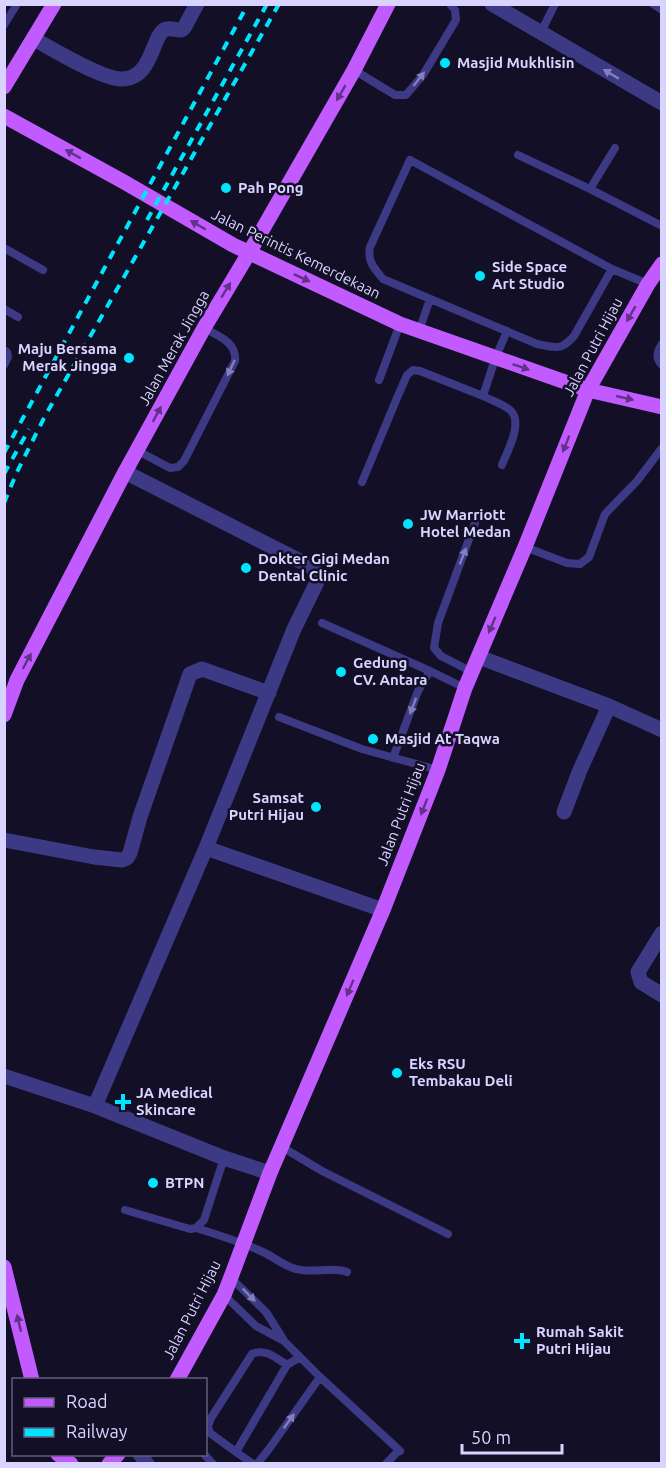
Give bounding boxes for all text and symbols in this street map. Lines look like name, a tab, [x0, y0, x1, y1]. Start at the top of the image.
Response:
place label: Masjid Mukhlisin	[457, 54, 575, 71]
marker: Masjid Mukhlisin	[438, 56, 452, 70]
one-way arrow	[603, 68, 619, 79]
one-way arrow	[412, 71, 425, 87]
one-way arrow	[335, 85, 346, 101]
one-way arrow	[64, 149, 81, 159]
place label: Pah Pong	[238, 179, 304, 196]
marker: Pah Pong	[219, 181, 233, 195]
street label: Jalan Perintis Kemerdekaan	[209, 205, 383, 302]
one-way arrow	[189, 220, 206, 230]
place label: Side Space Art Studio	[492, 258, 567, 292]
marker: Side Space Art Studio	[473, 269, 487, 283]
one-way arrow	[293, 274, 310, 283]
one-way arrow	[221, 282, 232, 298]
street label: Jalan Merak Jingga	[135, 287, 212, 408]
street label: Jalan Putri Hijau	[559, 295, 626, 399]
one-way arrow	[626, 306, 636, 323]
place label: Maju Bersama Merak Jingga	[18, 340, 117, 374]
marker: Maju Bersama Merak Jingga	[122, 351, 136, 365]
one-way arrow	[226, 360, 235, 377]
one-way arrow	[512, 363, 530, 373]
one-way arrow	[615, 394, 634, 404]
one-way arrow	[152, 406, 162, 423]
one-way arrow	[561, 435, 570, 453]
place label: JW Marriott Hotel Medan	[420, 506, 511, 540]
marker: JW Marriott Hotel Medan	[401, 517, 415, 531]
one-way arrow	[459, 547, 468, 565]
place label: Dokter Gigi Medan Dental Clinic	[258, 550, 390, 584]
marker: Dokter Gigi Medan Dental Clinic	[239, 561, 253, 575]
one-way arrow	[487, 616, 497, 634]
one-way arrow	[22, 652, 32, 669]
place label: Gedung CV. Antara	[353, 654, 427, 688]
marker: Gedung CV. Antara	[334, 665, 348, 679]
one-way arrow	[407, 698, 417, 716]
place label: Masjid At Taqwa	[385, 730, 500, 747]
marker: Masjid At Taqwa	[366, 732, 380, 746]
street label: Jalan Putri Hijau	[373, 760, 428, 868]
place label: Samsat Putri Hijau	[229, 789, 305, 823]
one-way arrow	[418, 798, 428, 816]
marker: Samsat Putri Hijau	[309, 800, 323, 814]
one-way arrow	[345, 979, 355, 997]
place label: Eks RSU Tembakau Deli	[409, 1055, 513, 1089]
marker: Eks RSU Tembakau Deli	[390, 1066, 404, 1080]
place label: JA Medical Skincare	[136, 1084, 213, 1118]
marker: JA Medical Skincare	[114, 1093, 132, 1111]
place label: BTPN	[165, 1174, 204, 1191]
marker: BTPN	[146, 1176, 160, 1190]
street label: Jalan Putri Hijau	[159, 1257, 224, 1362]
one-way arrow	[241, 1288, 256, 1302]
one-way arrow	[13, 1314, 23, 1332]
place label: Rumah Sakit Putri Hijau	[536, 1323, 624, 1357]
marker: Rumah Sakit Putri Hijau	[513, 1332, 531, 1350]
legend	[12, 1378, 207, 1456]
text: Road	[66, 1391, 108, 1411]
one-way arrow	[283, 1413, 295, 1429]
scale bar	[462, 1417, 562, 1455]
text: Railway	[66, 1421, 128, 1441]
text: 50 m	[471, 1427, 511, 1447]

